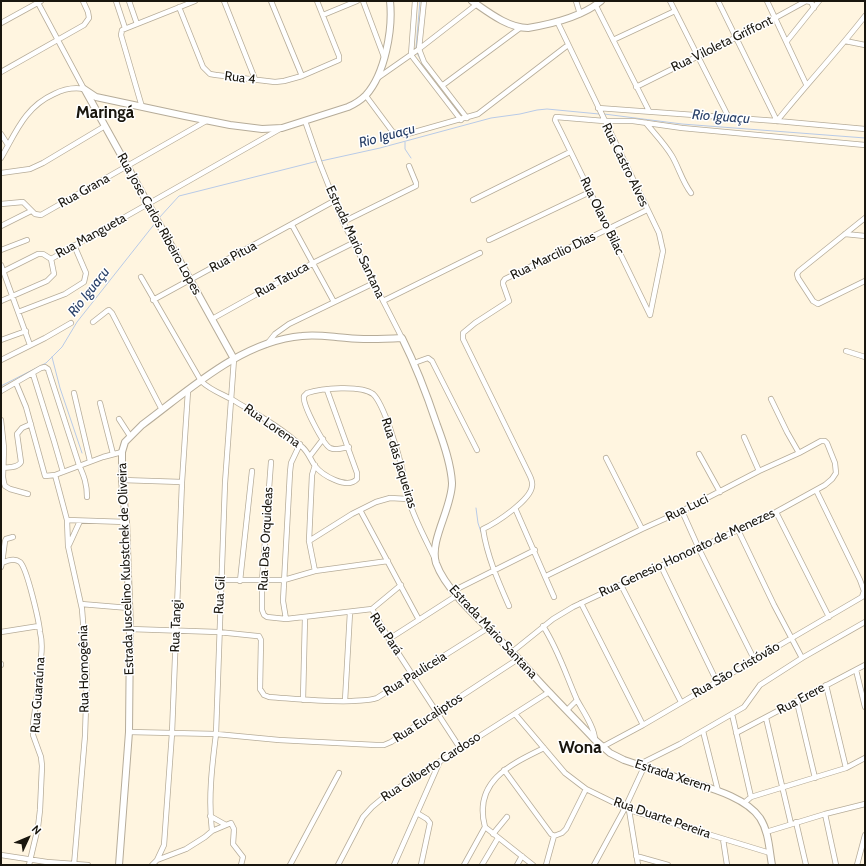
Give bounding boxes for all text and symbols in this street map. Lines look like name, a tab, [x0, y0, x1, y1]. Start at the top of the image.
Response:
street label: Rua Viloleta Griffont	[669, 13, 775, 75]
street label: Rua 4	[224, 68, 256, 88]
district label: Maringá	[76, 103, 134, 123]
water label: Rio Iguaçu	[692, 107, 750, 127]
water label: Rio Iguaçu	[357, 120, 417, 152]
street label: Rua Castro Alves	[598, 121, 652, 209]
street label: Rua Jose Carlos Ribeiro Lopes	[113, 150, 205, 298]
street label: Rua Grana	[56, 171, 112, 211]
street label: Rua Olavo Bilac	[576, 175, 628, 257]
street label: Estrada Mario Santana	[322, 183, 388, 301]
street label: Rua Mangueta	[53, 210, 129, 262]
street label: Rua Marcilio Dias	[508, 229, 598, 283]
street label: Rua Pitua	[207, 238, 259, 276]
street label: Rua Tatuca	[252, 259, 312, 301]
water label: Rio Iguaçu	[65, 264, 113, 320]
street label: Rua Lorema	[241, 401, 303, 451]
street label: Rua das Jaqueiras	[378, 416, 420, 510]
street label: Estrada Juscelino Kubstchek de Oliveira	[115, 463, 137, 675]
street label: Rua Das Orquideas	[255, 487, 277, 591]
street label: Rua Luci	[663, 491, 711, 525]
street label: Rua Genesio Honorato de Menezes	[597, 505, 777, 601]
street label: Rua Gil	[211, 576, 229, 614]
street label: Estrada Mário Santana	[446, 582, 540, 682]
street label: Rua Tangi	[167, 599, 185, 653]
street label: Rua Pará	[366, 610, 406, 658]
street label: Rua Homogênia	[75, 625, 93, 713]
street label: Rua São Cristóvão	[689, 639, 783, 701]
street label: Rua Pauliceia	[381, 649, 449, 699]
street label: Rua Guaraúna	[28, 657, 48, 733]
street label: Rua Erere	[774, 680, 828, 718]
street label: Rua Eucaliptos	[390, 690, 466, 746]
street label: Rua Gilberto Cardoso	[378, 729, 484, 805]
district label: Wona	[558, 738, 602, 758]
street label: Estrada Xerem	[633, 756, 713, 796]
street label: Rua Duarte Pereira	[611, 794, 713, 842]
north arrow	[8, 818, 48, 858]
text: N	[29, 822, 44, 837]

